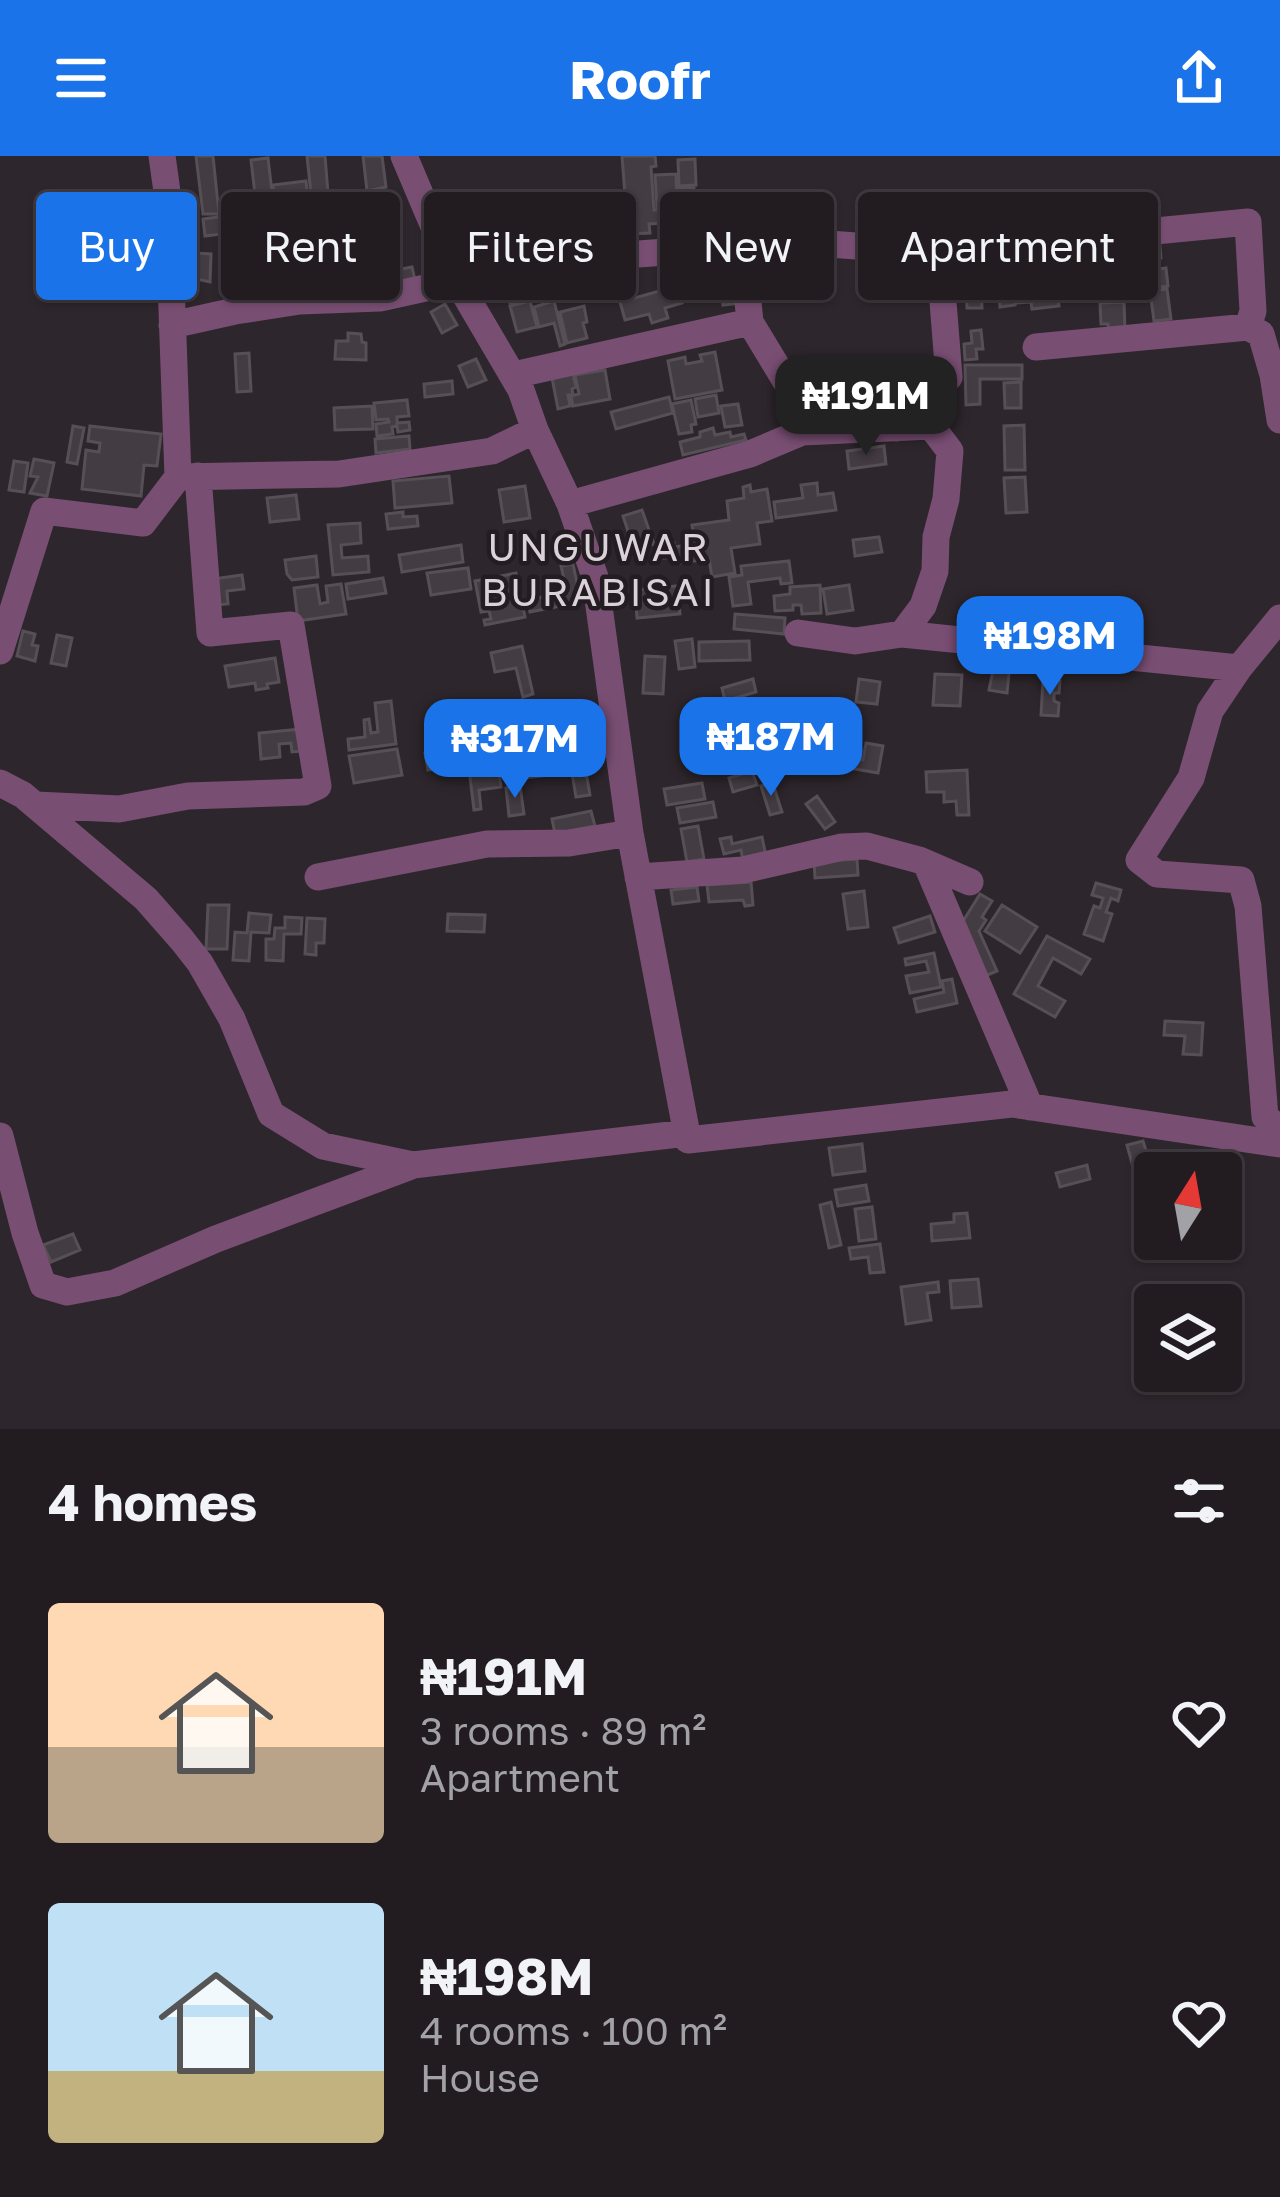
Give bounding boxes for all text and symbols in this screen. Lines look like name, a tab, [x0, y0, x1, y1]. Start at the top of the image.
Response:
icon: menu	[48, 45, 114, 111]
icon: share	[1166, 45, 1232, 111]
text: Roofr	[569, 46, 711, 111]
chip: Buy	[36, 192, 197, 300]
chip: Rent	[221, 192, 400, 300]
chip: Filters	[424, 192, 636, 300]
chip: New	[660, 192, 834, 300]
chip: Apartment	[858, 192, 1158, 300]
pin: ₦191M	[782, 356, 950, 458]
text: ₦191M	[802, 371, 930, 418]
district label: UNGUWAR BURABISAI	[481, 523, 717, 615]
pin: ₦198M	[966, 596, 1134, 698]
text: ₦198M	[984, 611, 1116, 658]
pin: ₦187M	[687, 697, 855, 799]
pin: ₦317M	[431, 699, 599, 801]
text: ₦187M	[706, 712, 836, 759]
text: ₦317M	[451, 714, 579, 761]
north arrow	[1134, 1152, 1242, 1260]
map controls	[1134, 1152, 1242, 1392]
button: layers	[1134, 1284, 1242, 1392]
icon: filters	[1166, 1468, 1232, 1534]
text: 4 homes	[48, 1471, 257, 1532]
text: ₦191M	[420, 1645, 587, 1706]
icon: home	[144, 1651, 288, 1795]
icon: heart	[1166, 1690, 1232, 1756]
text: 3 rooms · 89 m²	[420, 1707, 706, 1754]
text: Apartment	[420, 1754, 620, 1801]
text: ₦198M	[420, 1945, 594, 2006]
icon: home	[144, 1951, 288, 2095]
icon: heart	[1166, 1990, 1232, 2056]
text: 4 rooms · 100 m²	[420, 2007, 727, 2054]
text: House	[420, 2054, 540, 2101]

